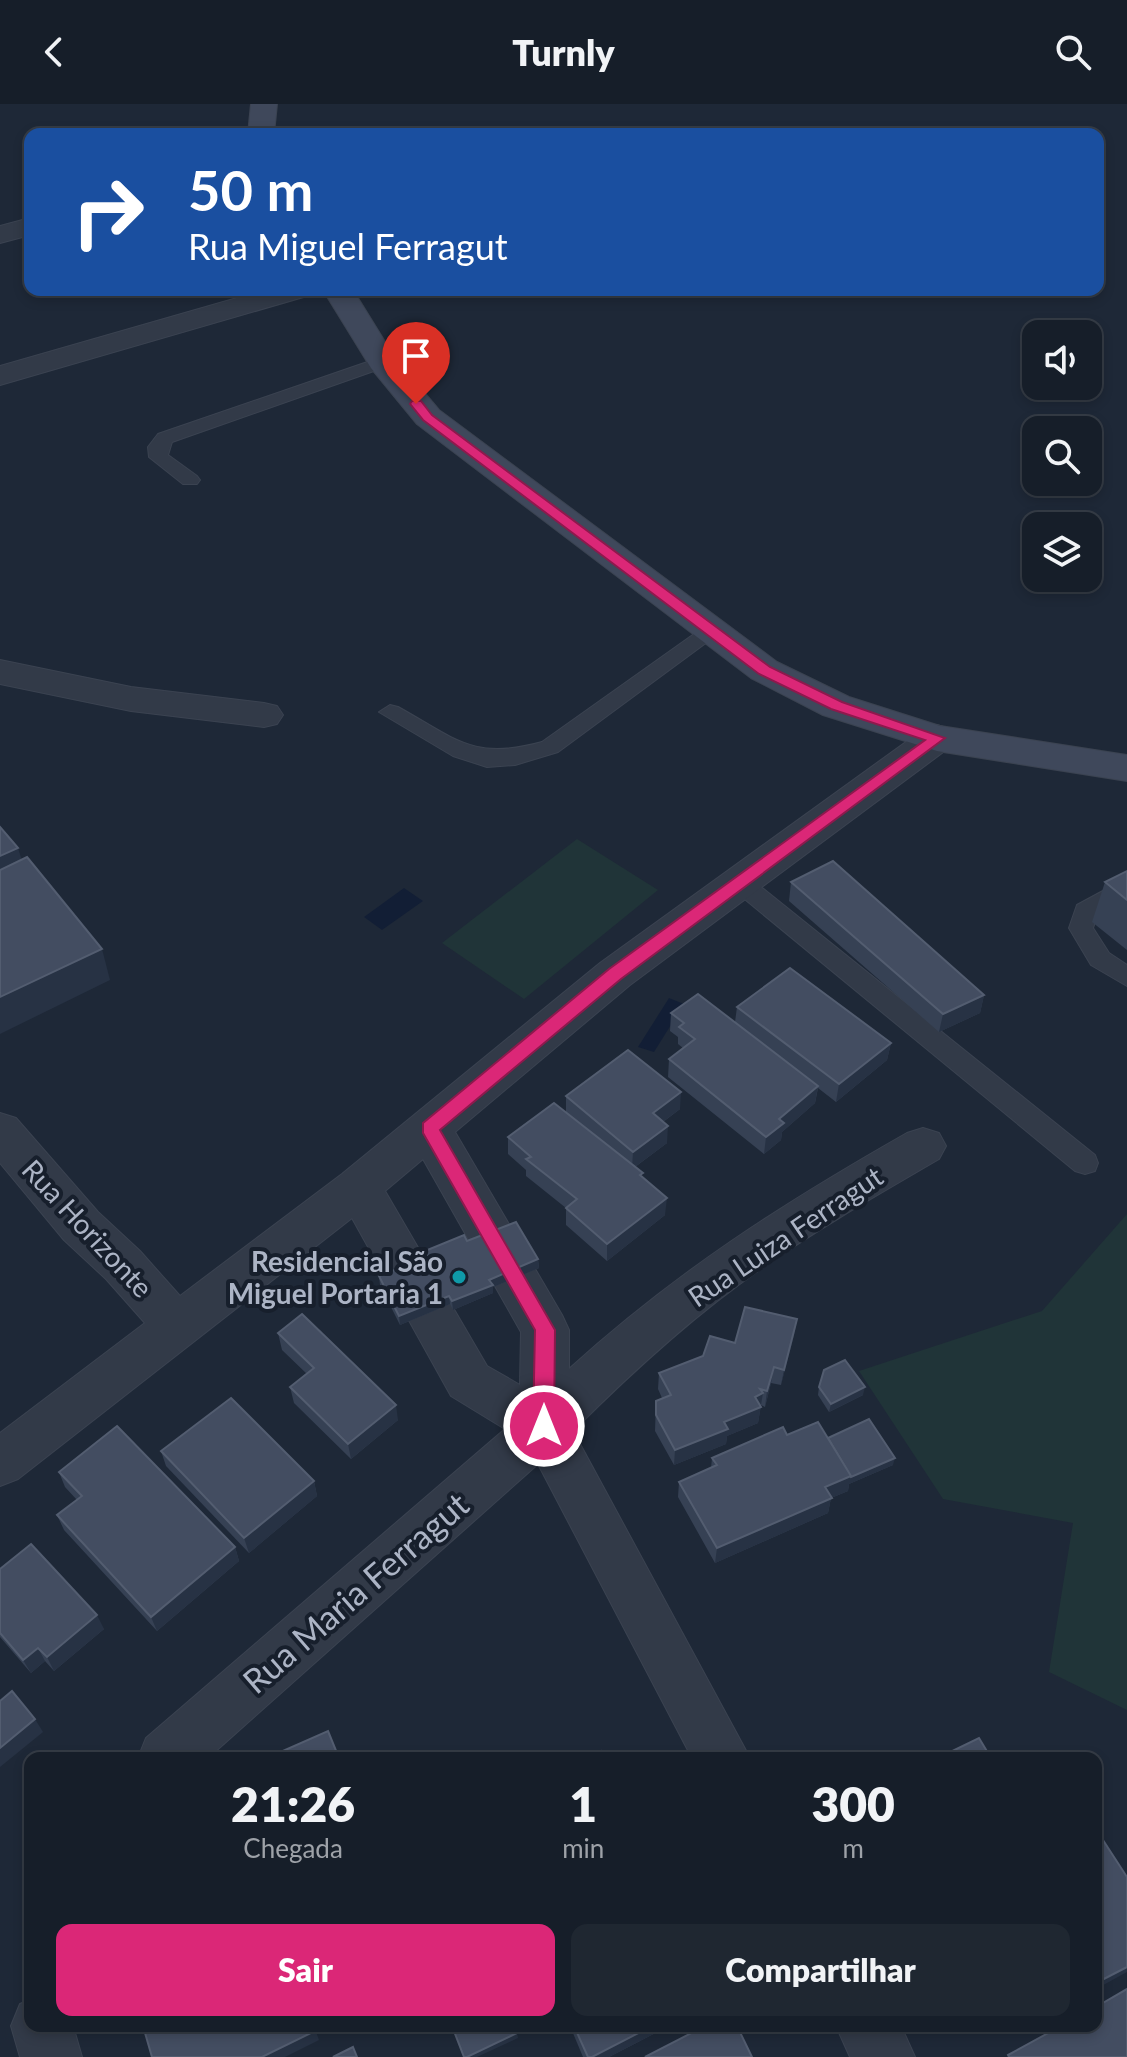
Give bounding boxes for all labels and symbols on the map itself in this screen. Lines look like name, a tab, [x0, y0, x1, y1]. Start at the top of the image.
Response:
pin	[382, 322, 450, 404]
street label: Rua Horizonte	[16, 1152, 160, 1304]
street label: Rua Luiza Ferragut	[681, 1158, 889, 1314]
place label: Residencial São Miguel Portaria 1	[228, 1244, 443, 1310]
marker: Residencial São Miguel Portaria 1	[450, 1268, 468, 1286]
position arrow	[502, 1384, 586, 1468]
street label: Rua Maria Ferragut	[234, 1483, 476, 1701]

